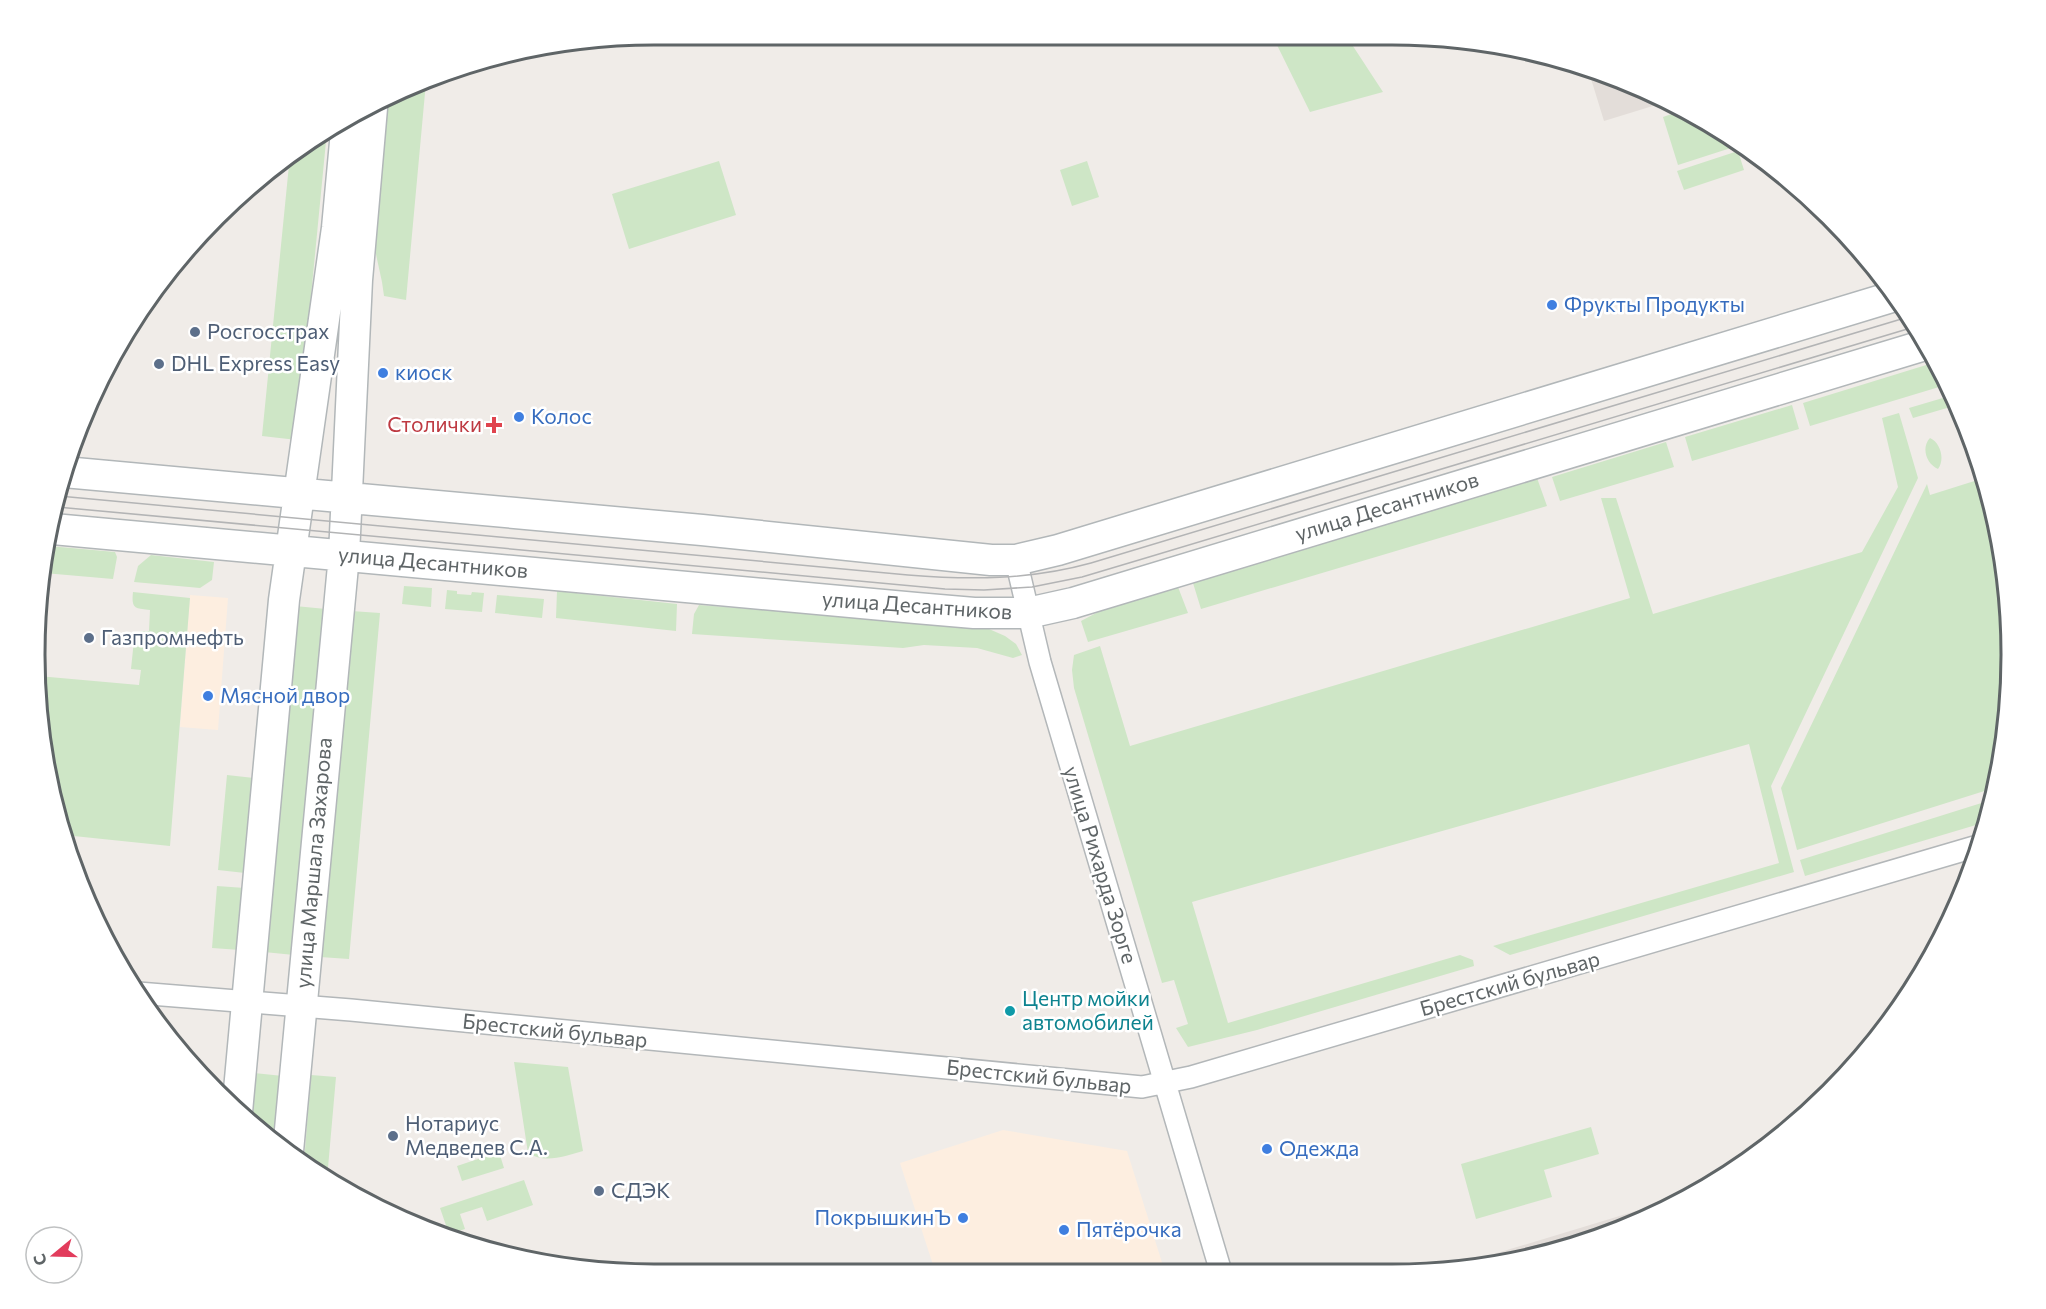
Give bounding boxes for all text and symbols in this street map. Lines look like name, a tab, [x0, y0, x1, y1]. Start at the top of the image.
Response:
place label: Фрукты Продукты	[1564, 291, 1745, 316]
marker: Фрукты Продукты	[1545, 298, 1559, 312]
place label: Росгосстрах	[207, 318, 329, 343]
marker: Росгосстрах	[188, 325, 202, 339]
place label: DHL Express Easy	[171, 350, 340, 375]
marker: DHL Express Easy	[152, 357, 166, 371]
place label: киоск	[395, 359, 452, 384]
marker: киоск	[376, 366, 390, 380]
place label: Колос	[531, 403, 592, 428]
marker: Колос	[512, 410, 526, 424]
place label: Столички	[387, 411, 482, 436]
marker: Столички	[487, 418, 501, 432]
street label: улица Десантников	[1292, 466, 1481, 545]
street label: улица Десантников	[337, 541, 529, 582]
street label: улица Десантников	[821, 585, 1013, 624]
place label: Газпромнефть	[101, 624, 244, 649]
marker: Газпромнефть	[82, 631, 96, 645]
place label: Мясной двор	[220, 682, 350, 707]
marker: Мясной двор	[201, 689, 215, 703]
street label: улица Маршала Захарова	[289, 736, 336, 989]
street label: улица Рихарда Зорге	[1059, 763, 1143, 966]
street label: Брестский бульвар	[1417, 945, 1602, 1020]
place label: Центр мойки автомобилей	[1022, 985, 1154, 1034]
marker: Центр мойки автомобилей	[1003, 1004, 1017, 1018]
street label: Брестский бульвар	[461, 1007, 649, 1052]
street label: Брестский бульвар	[945, 1053, 1133, 1098]
place label: Нотариус Медведев С.А.	[405, 1110, 548, 1159]
marker: Нотариус Медведев С.А.	[386, 1129, 400, 1143]
place label: Одежда	[1279, 1135, 1359, 1160]
marker: Одежда	[1260, 1142, 1274, 1156]
place label: СДЭК	[611, 1177, 670, 1202]
marker: СДЭК	[592, 1184, 606, 1198]
place label: ПокрышкинЪ	[815, 1204, 951, 1229]
marker: ПокрышкинЪ	[956, 1211, 970, 1225]
place label: Пятёрочка	[1076, 1216, 1182, 1241]
marker: Пятёрочка	[1057, 1223, 1071, 1237]
north arrow	[24, 1225, 84, 1285]
text: С	[29, 1252, 50, 1268]

